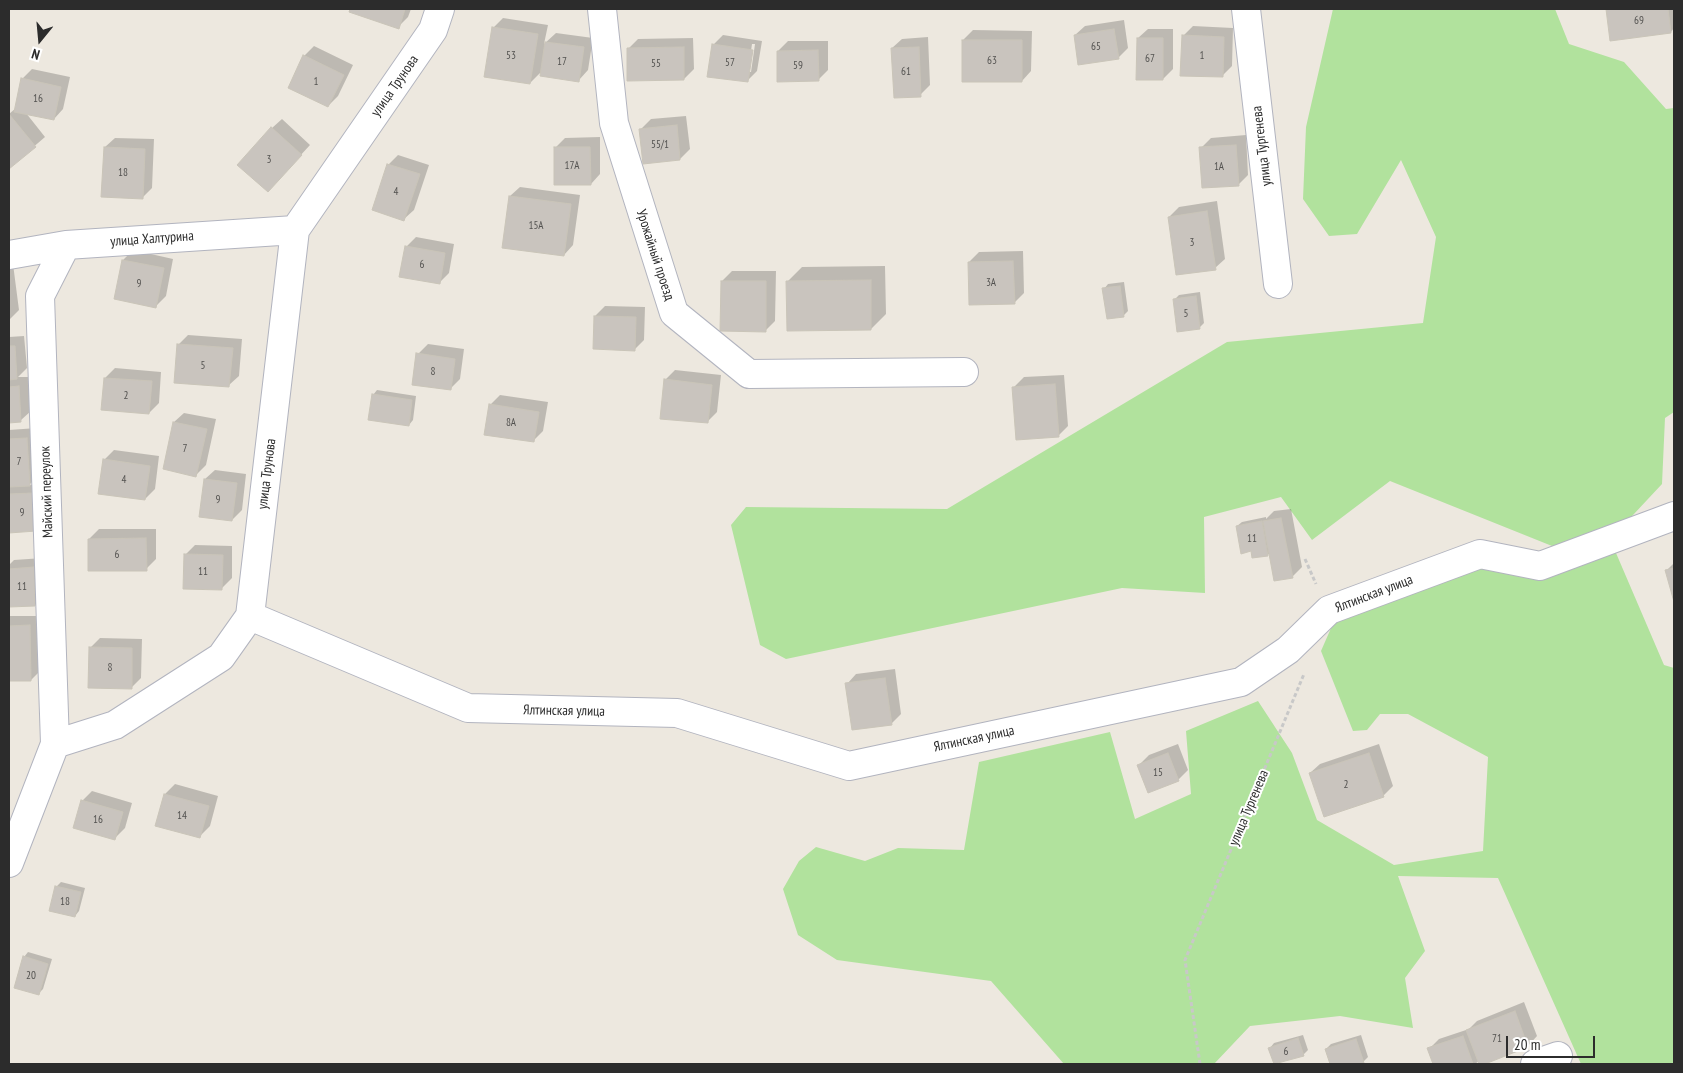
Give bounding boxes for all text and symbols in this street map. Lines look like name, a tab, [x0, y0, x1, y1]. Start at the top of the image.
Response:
house number: 69	[1634, 14, 1644, 28]
north arrow	[15, 15, 65, 65]
house number: 65	[1091, 40, 1101, 54]
text: N	[29, 45, 42, 64]
house number: 53	[506, 49, 516, 63]
house number: 1	[1200, 49, 1204, 63]
street label: улица Трунова	[368, 52, 422, 120]
house number: 67	[1145, 52, 1155, 66]
house number: 63	[987, 54, 997, 68]
house number: 17	[557, 55, 567, 69]
house number: 57	[725, 56, 735, 70]
house number: 55	[651, 57, 661, 71]
house number: 59	[793, 59, 803, 73]
house number: 61	[901, 65, 911, 79]
house number: 1	[314, 75, 318, 89]
house number: 16	[33, 92, 43, 106]
street label: улица Тургенева	[1249, 105, 1275, 187]
house number: 55/1	[651, 138, 669, 152]
house number: 3	[267, 153, 271, 167]
house number: 17А	[564, 159, 580, 173]
house number: 1А	[1214, 160, 1224, 174]
house number: 18	[118, 166, 128, 180]
house number: 4	[394, 185, 398, 199]
street label: Урожайный проезд	[632, 207, 678, 303]
house number: 15А	[528, 219, 544, 233]
street label: улица Халтурина	[110, 228, 194, 250]
house number: 3	[1190, 236, 1194, 250]
house number: 6	[420, 258, 424, 272]
house number: 3А	[986, 276, 996, 290]
house number: 9	[137, 277, 141, 291]
house number: 5	[1184, 307, 1188, 321]
house number: 5	[201, 359, 205, 373]
house number: 8	[431, 365, 435, 379]
house number: 2	[124, 389, 128, 403]
house number: 8А	[506, 416, 516, 430]
street label: улица Трунова	[254, 438, 280, 510]
house number: 7	[183, 442, 187, 456]
street label: Майский переулок	[37, 446, 57, 538]
house number: 7	[17, 455, 21, 469]
house number: 4	[122, 473, 126, 487]
house number: 9	[216, 493, 220, 507]
house number: 9	[20, 506, 24, 520]
house number: 11	[1247, 532, 1257, 546]
house number: 6	[115, 548, 119, 562]
house number: 11	[198, 565, 208, 579]
street label: Ялтинская улица	[1333, 571, 1415, 617]
house number: 11	[17, 580, 27, 594]
house number: 8	[108, 661, 112, 675]
street label: Ялтинская улица	[523, 702, 605, 720]
street label: Ялтинская улица	[932, 722, 1016, 756]
house number: 15	[1153, 766, 1163, 780]
street label: улица Тургенева	[1225, 768, 1273, 848]
house number: 2	[1344, 778, 1348, 792]
house number: 14	[177, 809, 187, 823]
house number: 16	[93, 813, 103, 827]
house number: 18	[60, 895, 70, 909]
house number: 20	[26, 969, 36, 983]
scale bar	[1508, 1026, 1597, 1058]
house number: 71	[1492, 1032, 1502, 1046]
text: 20 m	[1514, 1035, 1540, 1054]
house number: 6	[1284, 1045, 1288, 1059]

